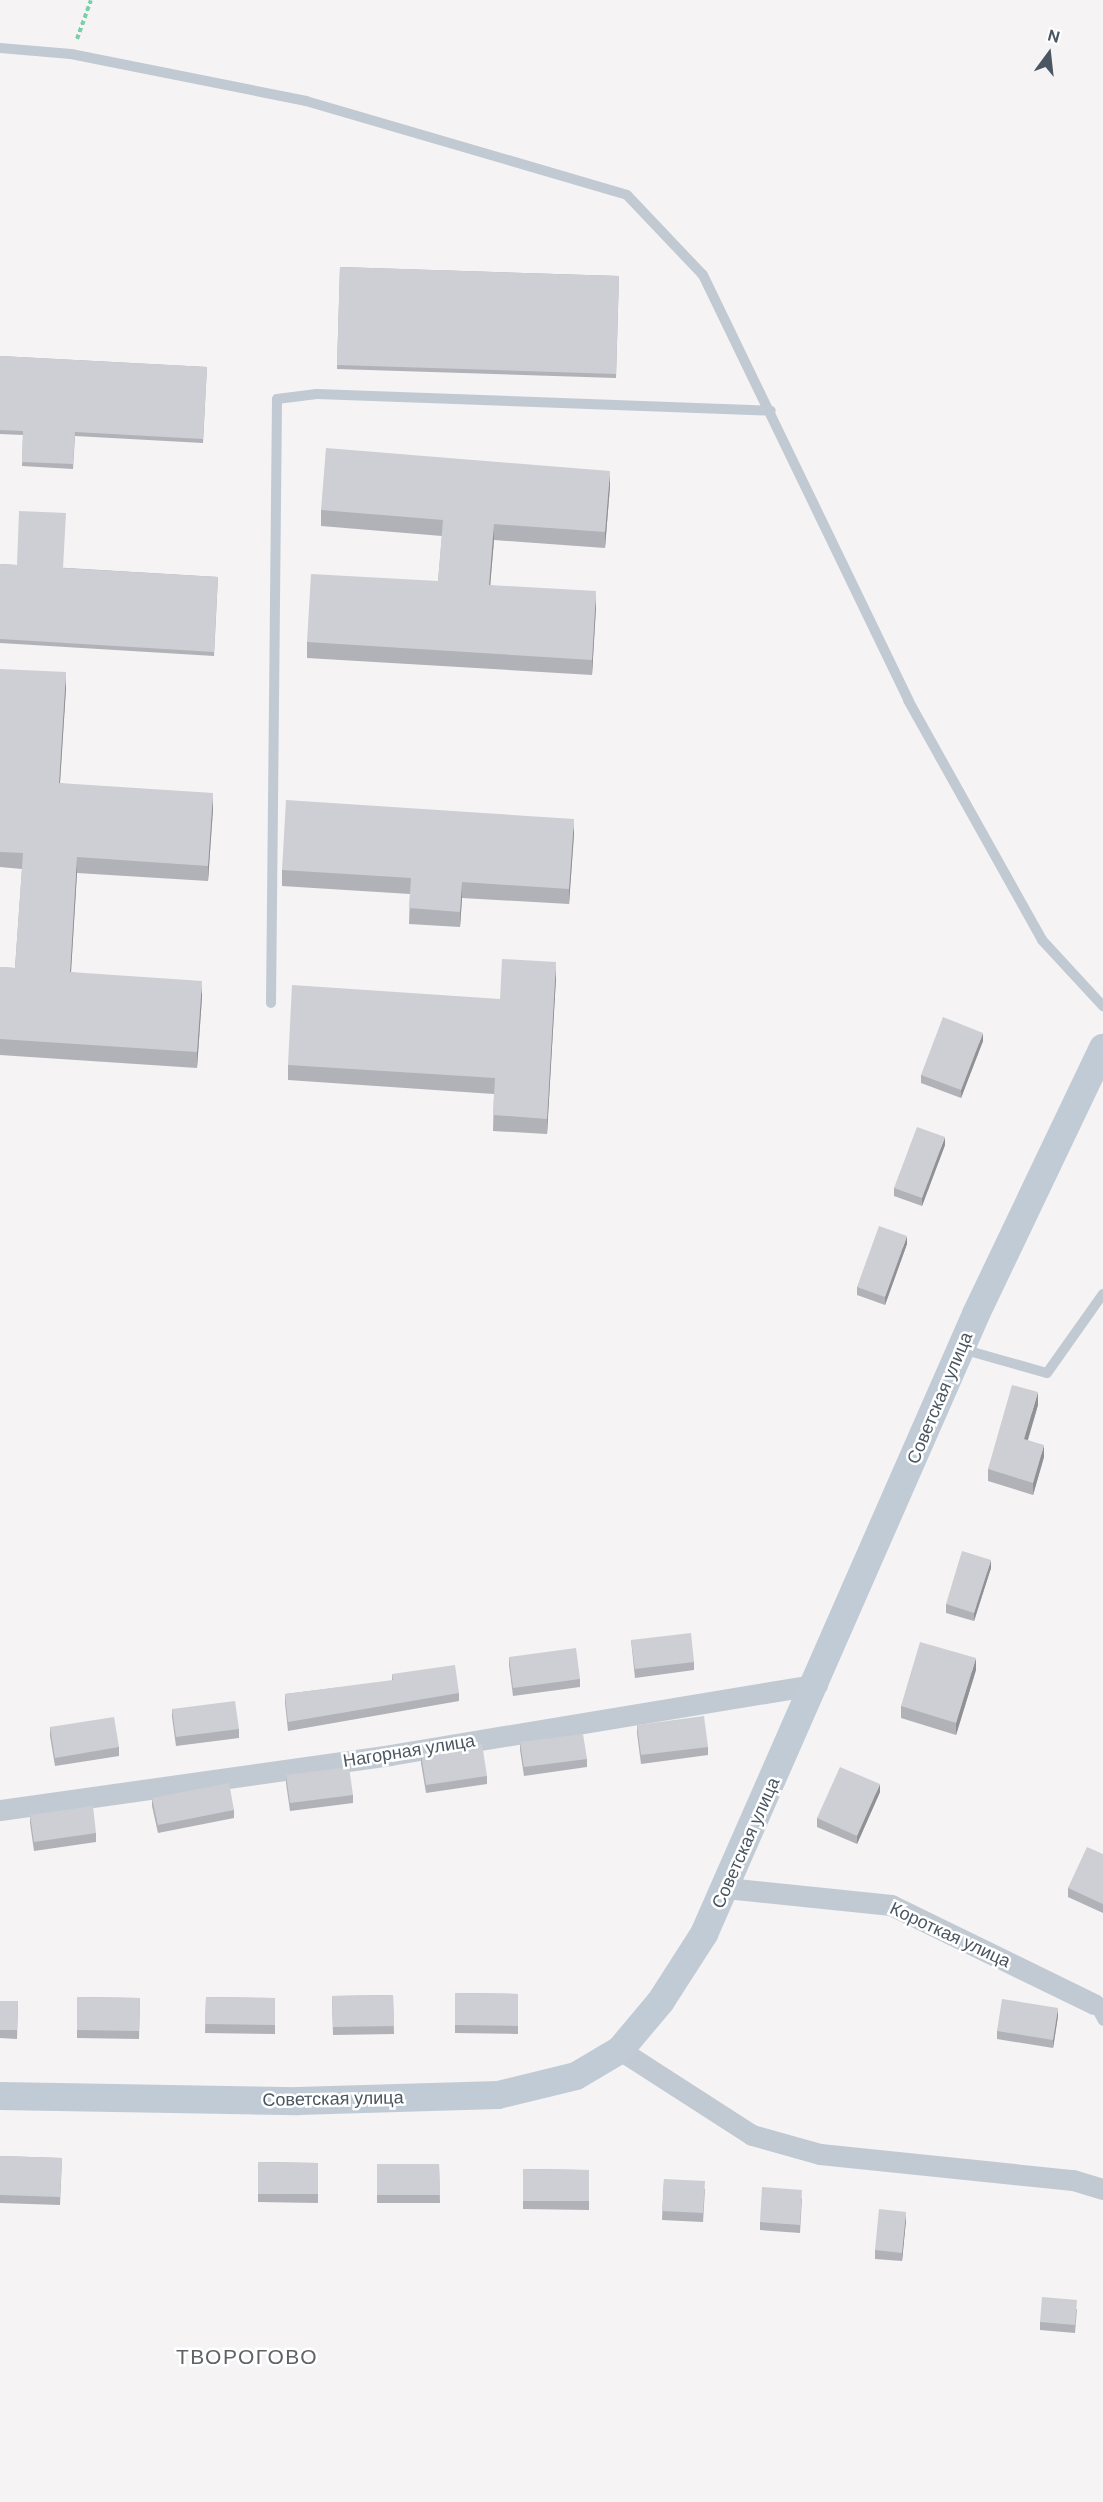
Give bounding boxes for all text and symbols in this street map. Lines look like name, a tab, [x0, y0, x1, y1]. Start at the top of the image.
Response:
north arrow	[1019, 24, 1079, 84]
text: N	[1045, 24, 1062, 48]
street label: Советская улица	[902, 1329, 978, 1467]
street label: Нагорная улица	[342, 1730, 476, 1772]
street label: Советская улица	[707, 1774, 785, 1912]
street label: Короткая улица	[886, 1898, 1014, 1972]
street label: Советская улица	[262, 2087, 404, 2111]
district label: ТВОРОГОВО	[176, 2344, 318, 2370]

